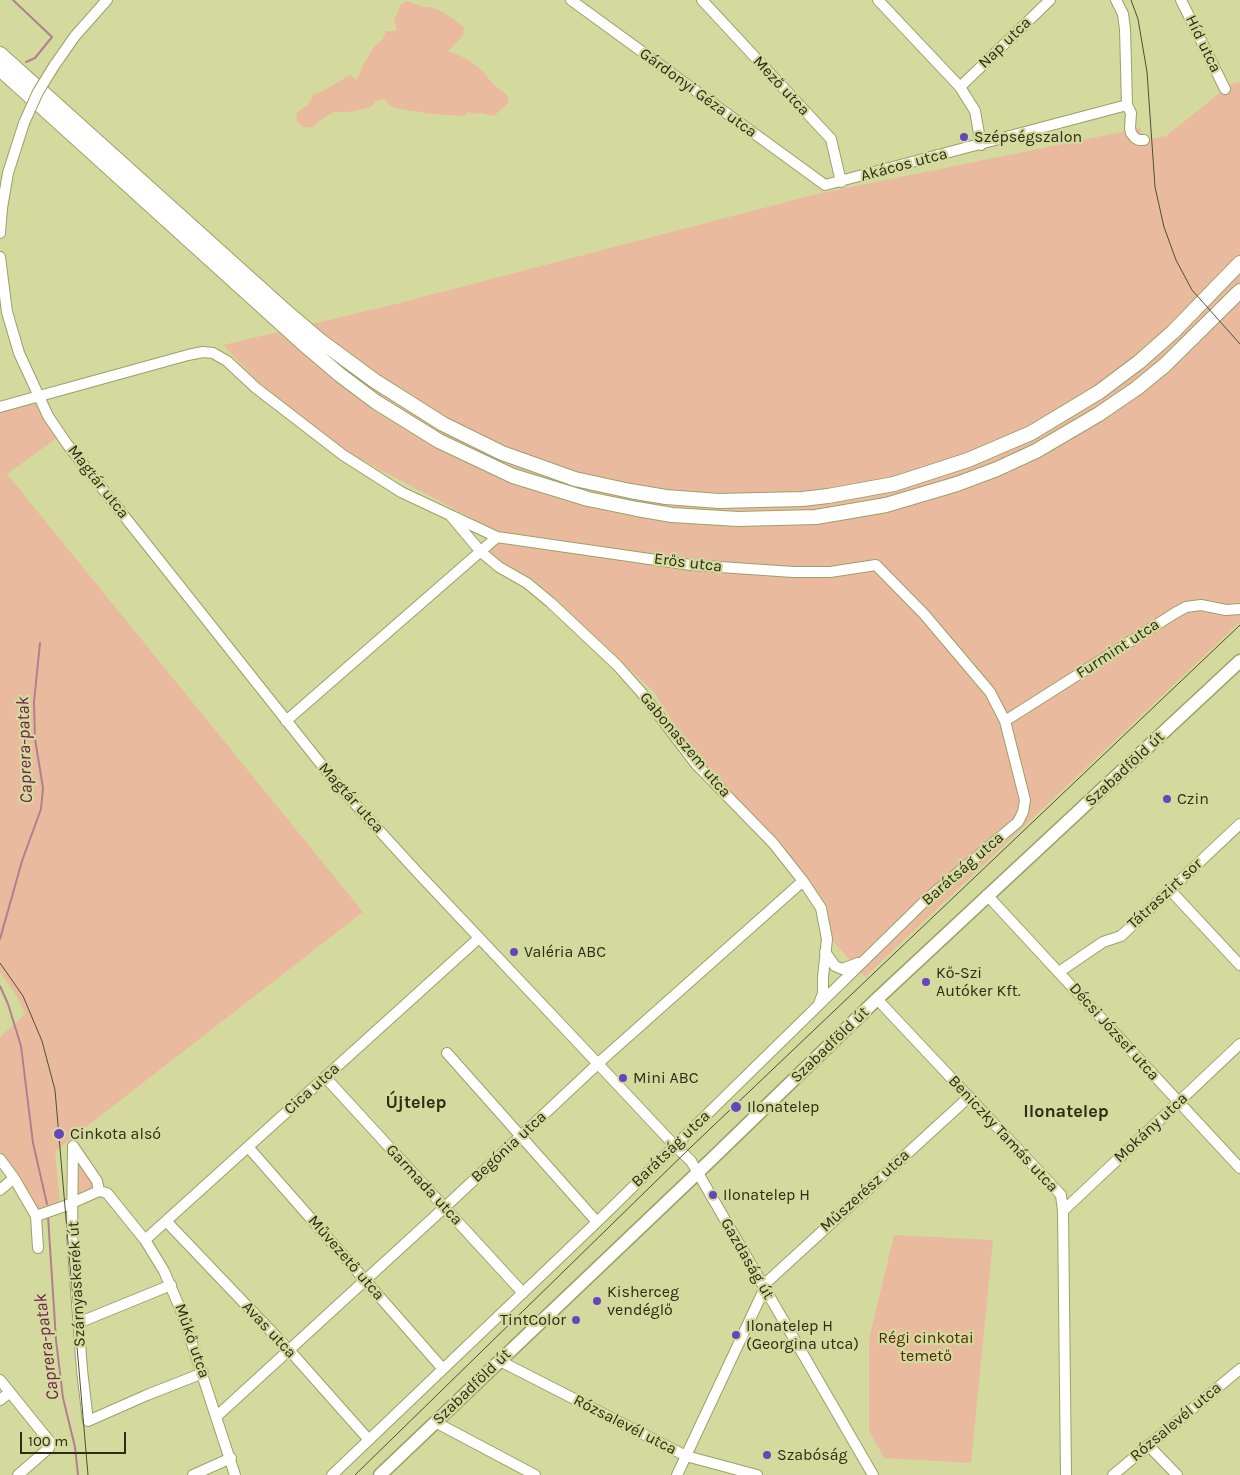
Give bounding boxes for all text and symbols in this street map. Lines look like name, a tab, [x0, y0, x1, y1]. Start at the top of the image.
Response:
street label: Híd utca	[1181, 12, 1225, 76]
street label: Nap utca	[975, 13, 1035, 73]
street label: Gárdonyi Géza utca	[636, 44, 760, 142]
street label: Mező utca	[749, 52, 813, 120]
place label: Szépségszalon	[974, 127, 1082, 147]
marker: Szépségszalon	[958, 131, 970, 143]
street label: Akácos utca	[859, 144, 949, 186]
street label: Magtár utca	[63, 441, 133, 523]
street label: Erős utca	[653, 549, 723, 577]
street label: Furmint utca	[1073, 615, 1163, 683]
street label: Gabonaszem utca	[635, 688, 735, 802]
water label: Caprera-patak	[12, 696, 38, 804]
street label: Szabadföld út	[1081, 727, 1169, 811]
street label: Magtár utca	[314, 759, 388, 837]
place label: Czin	[1177, 789, 1209, 809]
marker: Czin	[1161, 793, 1173, 805]
street label: Barátság utca	[918, 828, 1008, 910]
street label: Tátraszirt sor	[1124, 854, 1206, 934]
place label: Valéria ABC	[524, 942, 606, 962]
marker: Valéria ABC	[508, 946, 520, 958]
place label: Kő-Szi Autóker Kft.	[936, 963, 1021, 1001]
marker: Kő-Szi Autóker Kft.	[920, 976, 932, 988]
street label: Décsi József utca	[1065, 979, 1163, 1085]
street label: Szabadföld út	[787, 1003, 873, 1087]
street label: Cica utca	[280, 1059, 344, 1119]
place label: Mini ABC	[633, 1068, 698, 1088]
marker: Mini ABC	[617, 1072, 629, 1084]
street label: Beniczky Tamás utca	[944, 1072, 1062, 1196]
street label: Mokány utca	[1110, 1089, 1192, 1167]
district label: Újtelep	[385, 1092, 447, 1114]
place label: Ilonatelep	[747, 1097, 819, 1117]
marker: Ilonatelep	[729, 1100, 743, 1114]
district label: Ilonatelep	[1023, 1101, 1109, 1123]
street label: Begónia utca	[467, 1107, 551, 1187]
street label: Barátság utca	[628, 1107, 714, 1191]
place label: Cinkota alsó	[70, 1124, 161, 1144]
marker: Cinkota alsó	[52, 1127, 66, 1141]
street label: Garmada utca	[382, 1141, 466, 1229]
street label: Műszerész utca	[816, 1146, 914, 1236]
place label: Ilonatelep H	[723, 1185, 810, 1205]
marker: Ilonatelep H	[707, 1189, 719, 1201]
street label: Művezető utca	[304, 1211, 388, 1305]
street label: Gazdaság út	[716, 1215, 778, 1303]
street label: Szárnyaskerék út	[64, 1221, 90, 1347]
place label: Kisherceg vendéglő	[607, 1282, 679, 1320]
water label: Caprera-patak	[30, 1293, 64, 1401]
marker: Kisherceg vendéglő	[591, 1295, 603, 1307]
street label: Avas utca	[238, 1298, 300, 1362]
street label: Műkő utca	[170, 1301, 214, 1381]
place label: TintColor	[500, 1310, 566, 1330]
marker: TintColor	[570, 1314, 582, 1326]
place label: Ilonatelep H (Georgina utca)	[746, 1316, 859, 1354]
park label: Régi cinkotai temető	[878, 1328, 974, 1366]
marker: Ilonatelep H (Georgina utca)	[730, 1329, 742, 1341]
street label: Szabadföld út	[429, 1345, 515, 1429]
street label: Rózsalevél utca	[1126, 1378, 1226, 1466]
street label: Rózsalevél utca	[570, 1391, 680, 1459]
scale bar	[22, 1422, 129, 1454]
text: 100 m	[28, 1432, 68, 1450]
place label: Szabóság	[777, 1445, 848, 1465]
marker: Szabóság	[761, 1449, 773, 1461]

